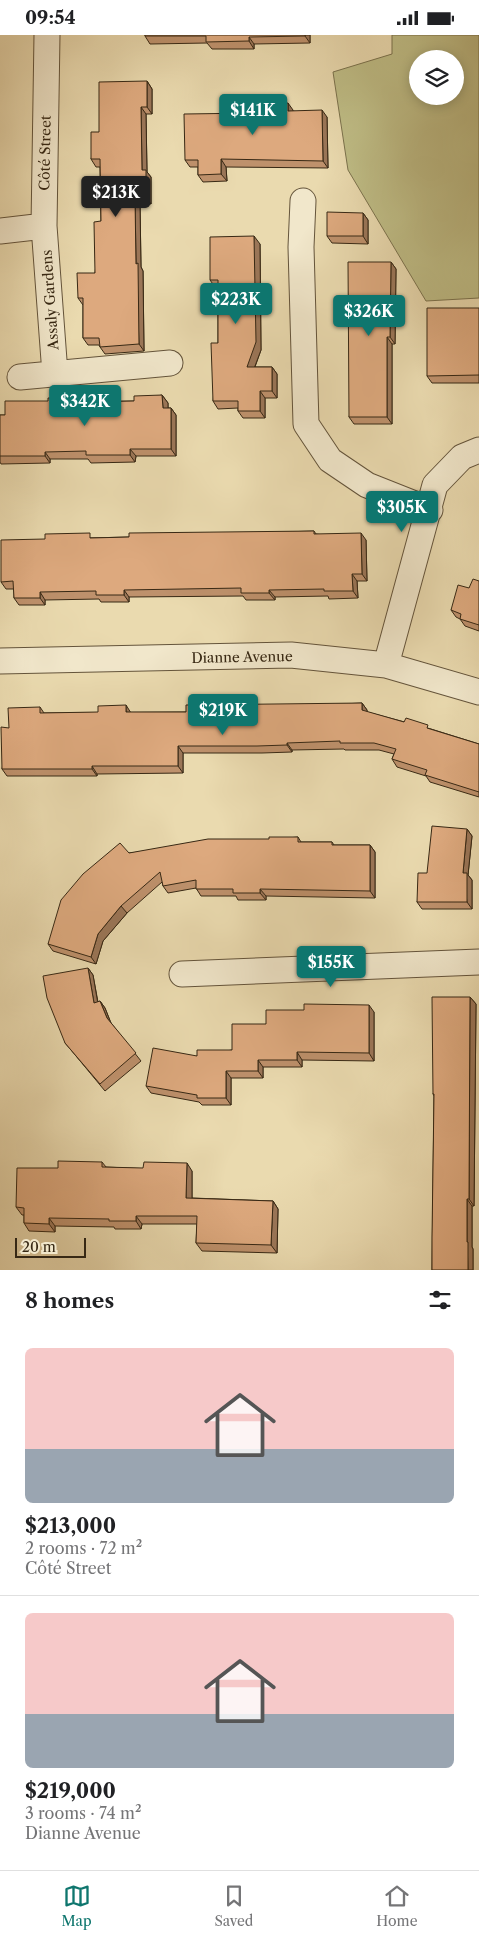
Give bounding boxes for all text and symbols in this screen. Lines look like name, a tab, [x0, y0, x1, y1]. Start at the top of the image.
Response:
text: 09:54	[25, 6, 76, 29]
map controls	[409, 50, 464, 105]
button: layers	[409, 50, 464, 105]
pin: $141K	[218, 93, 288, 136]
text: $141K	[230, 100, 276, 120]
street label: Côté Street	[35, 115, 55, 191]
pin: $213K	[81, 175, 151, 218]
text: $213K	[92, 182, 140, 202]
street label: Assaly Gardens	[38, 249, 63, 352]
pin: $223K	[201, 283, 271, 325]
text: $223K	[211, 289, 261, 309]
pin: $326K	[334, 295, 404, 337]
text: $326K	[344, 301, 394, 321]
pin: $342K	[50, 385, 120, 427]
text: $342K	[60, 391, 110, 411]
pin: $305K	[367, 491, 437, 533]
text: $305K	[377, 497, 427, 517]
street label: Dianne Avenue	[191, 647, 293, 667]
pin: $219K	[188, 693, 258, 736]
text: $219K	[199, 700, 247, 720]
pin: $155K	[296, 945, 366, 988]
text: $155K	[308, 952, 354, 972]
scale bar	[15, 1235, 86, 1258]
text: 20 m	[22, 1238, 56, 1256]
icon: filters	[426, 1286, 454, 1314]
text: 8 homes	[25, 1288, 114, 1313]
icon: home	[195, 1380, 285, 1470]
text: $213,000	[25, 1513, 116, 1538]
text: 2 rooms · 72 m²	[25, 1538, 142, 1558]
text: Côté Street	[25, 1558, 111, 1578]
icon: home	[195, 1646, 285, 1736]
text: $219,000	[25, 1778, 116, 1803]
text: 3 rooms · 74 m²	[25, 1803, 141, 1823]
text: Dianne Avenue	[25, 1823, 141, 1843]
tab: Map	[61, 1882, 92, 1930]
tab: Saved	[215, 1882, 253, 1930]
tab: Home	[376, 1882, 417, 1930]

